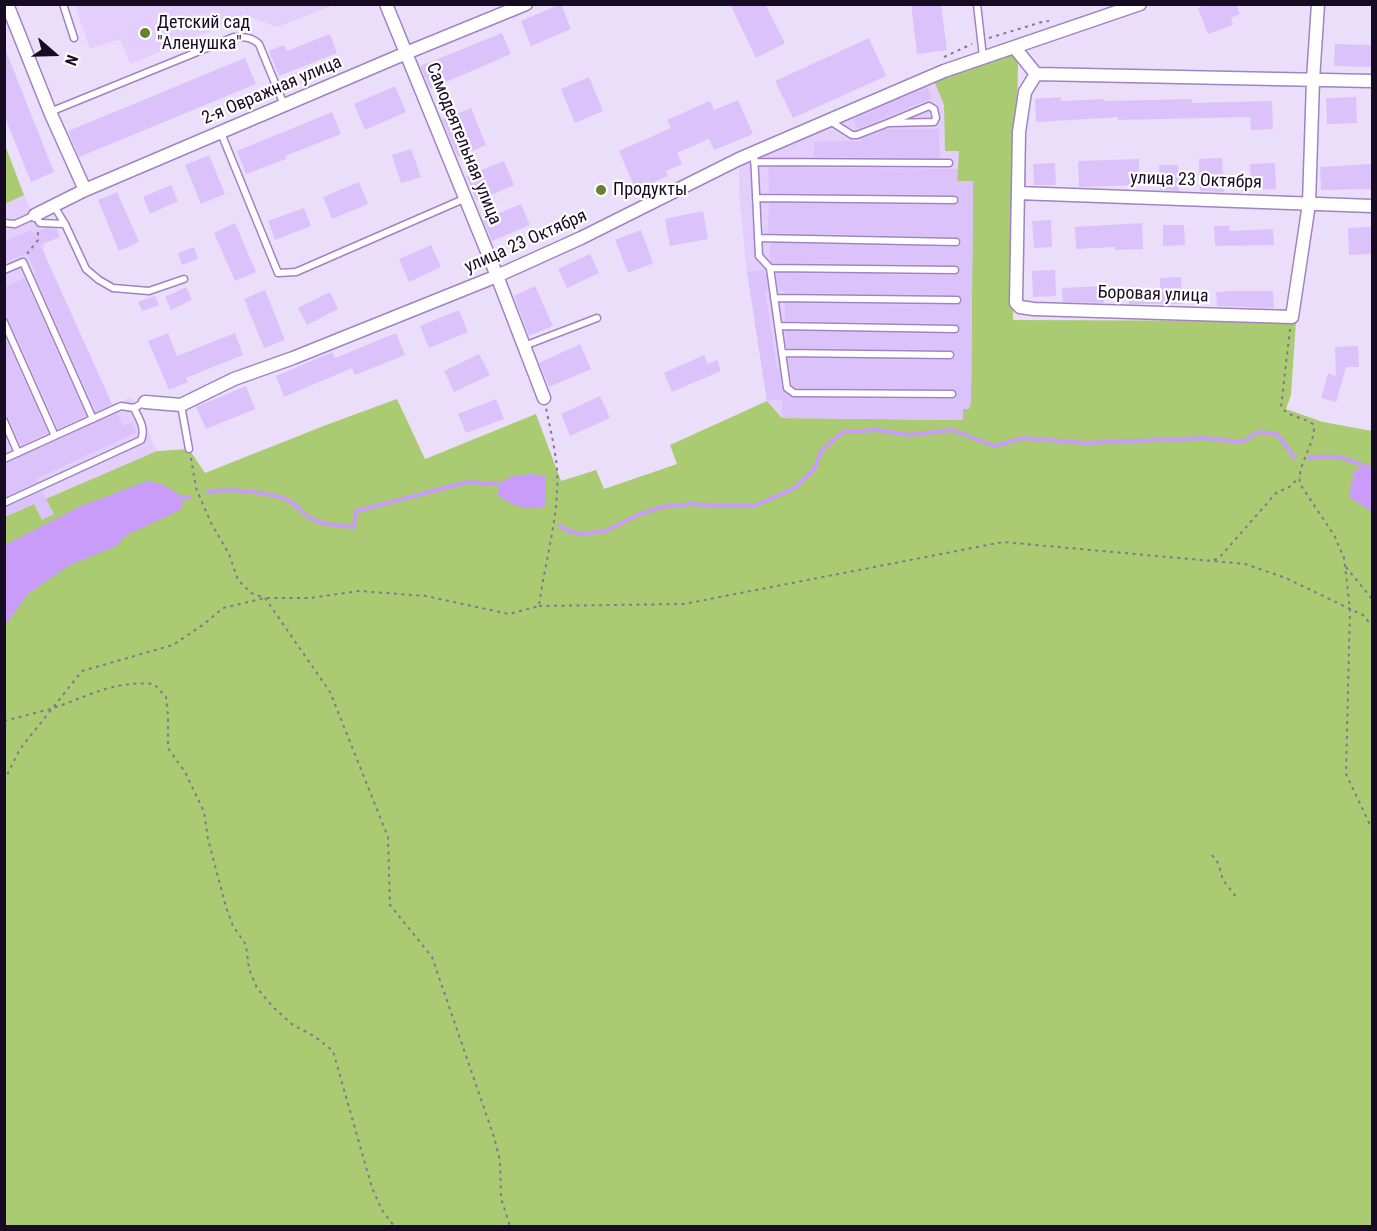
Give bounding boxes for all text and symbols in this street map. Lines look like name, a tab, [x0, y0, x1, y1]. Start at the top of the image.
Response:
place label: Детский сад "Аленушка"	[157, 12, 250, 54]
north arrow	[24, 24, 84, 84]
marker: Детский сад "Аленушка"	[138, 26, 152, 40]
text: N	[61, 52, 82, 68]
street label: 2-я Овражная улица	[199, 52, 345, 130]
street label: Самодеятельная улица	[421, 60, 505, 228]
street label: улица 23 Октября	[1130, 168, 1262, 194]
place label: Продукты	[613, 179, 687, 201]
marker: Продукты	[594, 183, 608, 197]
street label: улица 23 Октября	[462, 205, 590, 279]
street label: Боровая улица	[1097, 282, 1209, 308]

